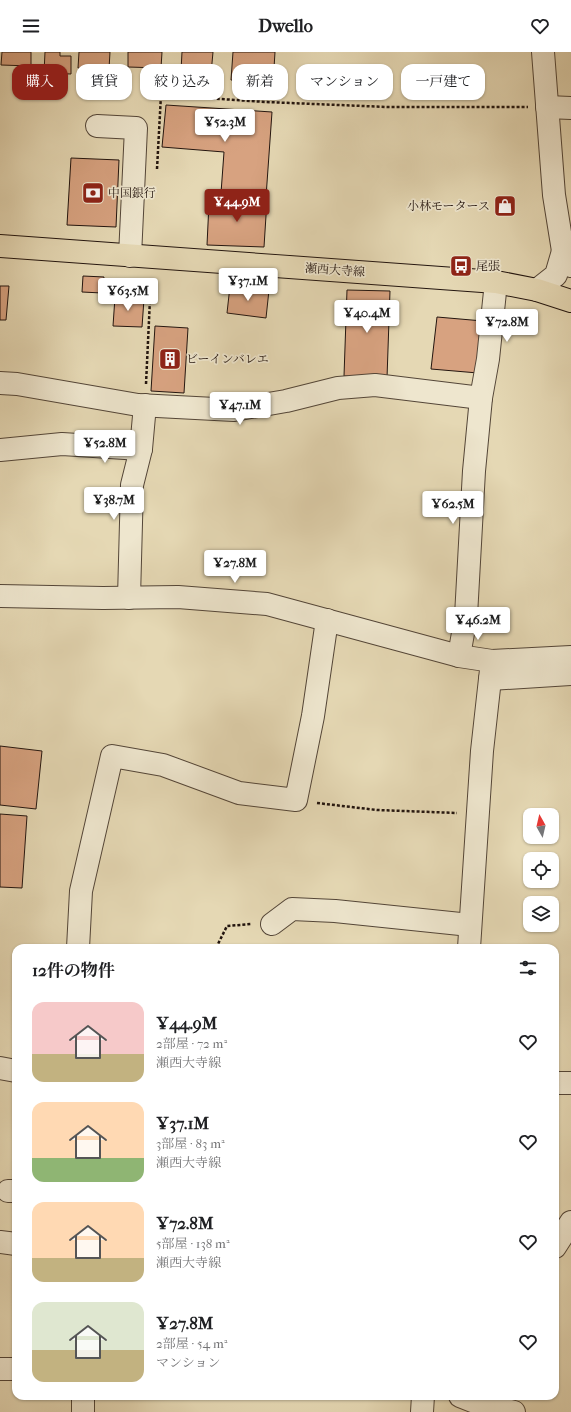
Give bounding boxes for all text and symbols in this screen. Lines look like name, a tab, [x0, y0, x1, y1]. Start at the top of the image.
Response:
icon: menu	[20, 15, 42, 37]
icon: heart	[529, 15, 551, 37]
text: Dwello	[258, 16, 313, 37]
chip: 購入	[12, 64, 68, 100]
chip: 賃貸	[76, 64, 132, 100]
chip: 絞り込み	[140, 64, 224, 100]
chip: 新着	[232, 64, 288, 100]
chip: マンション	[296, 64, 393, 100]
chip: 一戸建て	[401, 64, 485, 100]
pin: ¥52.3M	[192, 109, 258, 143]
text: ¥52.3M	[204, 114, 246, 129]
bank icon: 中国銀行	[80, 180, 106, 206]
place label: 中国銀行	[108, 186, 156, 200]
pin: ¥44.9M	[204, 189, 270, 223]
shop icon: 小林モータース	[492, 193, 518, 219]
text: ¥44.9M	[214, 194, 260, 209]
place label: 小林モータース	[407, 199, 490, 213]
bus stop icon: 尾張	[448, 253, 474, 279]
place label: 尾張	[476, 259, 500, 273]
street label: 瀬西大寺線	[305, 261, 365, 279]
pin: ¥37.1M	[215, 268, 281, 302]
text: ¥37.1M	[228, 273, 268, 288]
pin: ¥63.5M	[95, 278, 161, 312]
text: ¥63.5M	[107, 283, 149, 298]
pin: ¥40.4M	[334, 300, 400, 334]
text: ¥40.4M	[343, 305, 391, 320]
pin: ¥72.8M	[474, 309, 540, 343]
text: ¥72.8M	[485, 314, 529, 329]
building icon: ビーインバレエ	[157, 346, 183, 372]
place label: ビーインバレエ	[186, 352, 269, 366]
pin: ¥47.1M	[207, 392, 273, 426]
text: ¥47.1M	[219, 397, 261, 412]
pin: ¥52.8M	[72, 430, 138, 464]
text: ¥52.8M	[83, 435, 127, 450]
pin: ¥38.7M	[81, 487, 147, 521]
pin: ¥62.5M	[420, 491, 486, 525]
text: ¥38.7M	[93, 492, 135, 507]
text: ¥62.5M	[431, 496, 475, 511]
pin: ¥27.8M	[202, 550, 268, 584]
text: ¥27.8M	[213, 555, 257, 570]
pin: ¥46.2M	[445, 607, 511, 641]
text: ¥46.2M	[455, 612, 501, 627]
north arrow	[523, 808, 559, 844]
map controls	[523, 808, 559, 932]
button: locate	[523, 852, 559, 888]
button: layers	[523, 896, 559, 932]
icon: filters	[517, 957, 539, 979]
text: 12件の物件	[32, 960, 115, 980]
text: ¥44.9M	[156, 1013, 217, 1033]
icon: home	[64, 1018, 112, 1066]
icon: heart	[517, 1031, 539, 1053]
text: 2部屋 · 72 m²	[156, 1036, 227, 1051]
text: 瀬西大寺線	[156, 1055, 221, 1070]
text: ¥37.1M	[156, 1113, 209, 1133]
icon: home	[64, 1118, 112, 1166]
icon: heart	[517, 1131, 539, 1153]
text: 3部屋 · 83 m²	[156, 1136, 225, 1151]
text: 瀬西大寺線	[156, 1155, 221, 1170]
text: ¥72.8M	[156, 1213, 213, 1233]
icon: home	[64, 1218, 112, 1266]
icon: heart	[517, 1231, 539, 1253]
text: 5部屋 · 138 m²	[156, 1236, 230, 1251]
text: 瀬西大寺線	[156, 1255, 221, 1270]
text: ¥27.8M	[156, 1313, 213, 1333]
icon: home	[64, 1318, 112, 1366]
icon: heart	[517, 1331, 539, 1353]
text: 2部屋 · 54 m²	[156, 1336, 227, 1351]
text: マンション	[156, 1355, 220, 1370]

